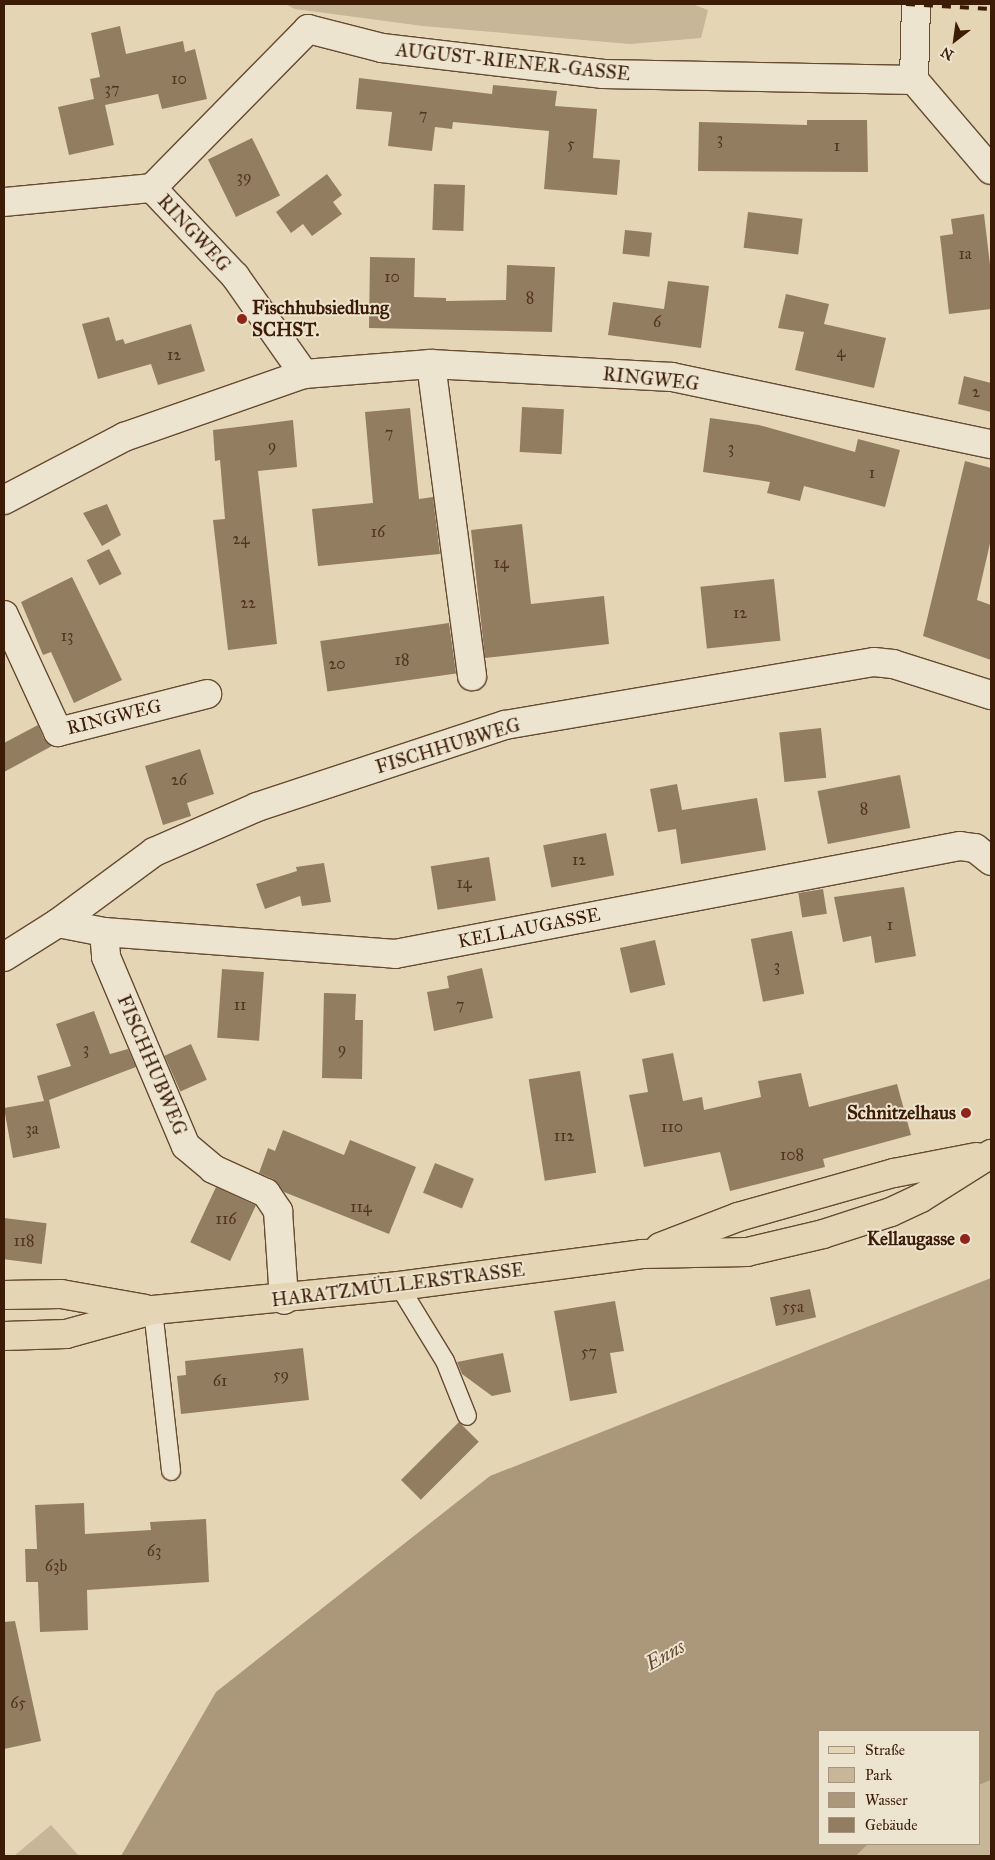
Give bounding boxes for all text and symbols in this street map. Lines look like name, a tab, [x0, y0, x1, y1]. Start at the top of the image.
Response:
north arrow	[930, 15, 980, 65]
street label: AUGUST-RIENER-GASSE	[395, 38, 631, 86]
text: N	[938, 43, 957, 64]
house number: 10	[171, 69, 187, 89]
house number: 37	[105, 79, 119, 99]
house number: 7	[419, 105, 427, 125]
house number: 3	[717, 129, 723, 149]
house number: 5	[567, 134, 575, 154]
house number: 1	[834, 136, 840, 156]
house number: 39	[237, 167, 251, 187]
street label: RINGWEG	[153, 190, 235, 276]
house number: 1a	[958, 244, 972, 264]
house number: 10	[384, 267, 400, 287]
house number: 8	[526, 288, 534, 308]
place label: Fischhubsiedlung SCHST.	[252, 297, 389, 341]
house number: 6	[653, 312, 661, 332]
marker: Fischhubsiedlung SCHST.	[236, 313, 248, 325]
house number: 4	[837, 342, 845, 362]
house number: 12	[167, 345, 181, 365]
street label: RINGWEG	[602, 363, 700, 395]
house number: 2	[972, 382, 980, 402]
house number: 7	[385, 423, 393, 443]
house number: 9	[268, 436, 276, 456]
house number: 3	[728, 438, 734, 458]
house number: 1	[869, 463, 875, 483]
house number: 16	[371, 522, 385, 542]
house number: 24	[233, 529, 249, 549]
house number: 14	[493, 553, 509, 573]
house number: 22	[240, 593, 256, 613]
house number: 12	[733, 603, 747, 623]
house number: 13	[61, 626, 73, 646]
house number: 18	[395, 650, 409, 670]
house number: 20	[328, 654, 346, 674]
street label: RINGWEG	[64, 694, 164, 740]
street label: FISCHHUBWEG	[373, 713, 523, 779]
house number: 26	[171, 770, 187, 790]
house number: 8	[860, 799, 868, 819]
house number: 12	[572, 850, 586, 870]
house number: 14	[456, 873, 472, 893]
street label: KELLAUGASSE	[456, 903, 602, 953]
house number: 1	[887, 915, 893, 935]
house number: 3	[774, 956, 780, 976]
street label: FISCHHUBWEG	[112, 991, 192, 1139]
house number: 11	[234, 995, 246, 1015]
house number: 7	[456, 995, 464, 1015]
house number: 3	[83, 1039, 89, 1059]
house number: 9	[338, 1039, 346, 1059]
place label: Schnitzelhaus	[847, 1102, 956, 1124]
marker: Schnitzelhaus	[960, 1107, 972, 1119]
house number: 110	[661, 1117, 683, 1137]
house number: 3a	[25, 1119, 39, 1139]
house number: 112	[554, 1126, 574, 1146]
house number: 108	[780, 1145, 804, 1165]
house number: 114	[350, 1197, 372, 1217]
house number: 116	[216, 1209, 236, 1229]
place label: Kellaugasse	[867, 1228, 955, 1250]
house number: 118	[13, 1231, 35, 1251]
marker: Kellaugasse	[959, 1233, 971, 1245]
street label: HARATZMÜLLERSTRASSE	[270, 1258, 526, 1312]
house number: 55a	[782, 1297, 804, 1317]
house number: 57	[581, 1342, 597, 1362]
house number: 59	[273, 1365, 289, 1385]
house number: 61	[213, 1371, 227, 1391]
house number: 63	[147, 1541, 161, 1561]
house number: 63b	[45, 1556, 67, 1576]
water label: Enns	[641, 1635, 689, 1675]
house number: 65	[10, 1693, 26, 1713]
legend	[818, 1730, 980, 1845]
text: Straße	[865, 1741, 905, 1759]
text: Park	[865, 1766, 892, 1784]
text: Wasser	[865, 1791, 908, 1809]
text: Gebäude	[865, 1816, 918, 1834]

